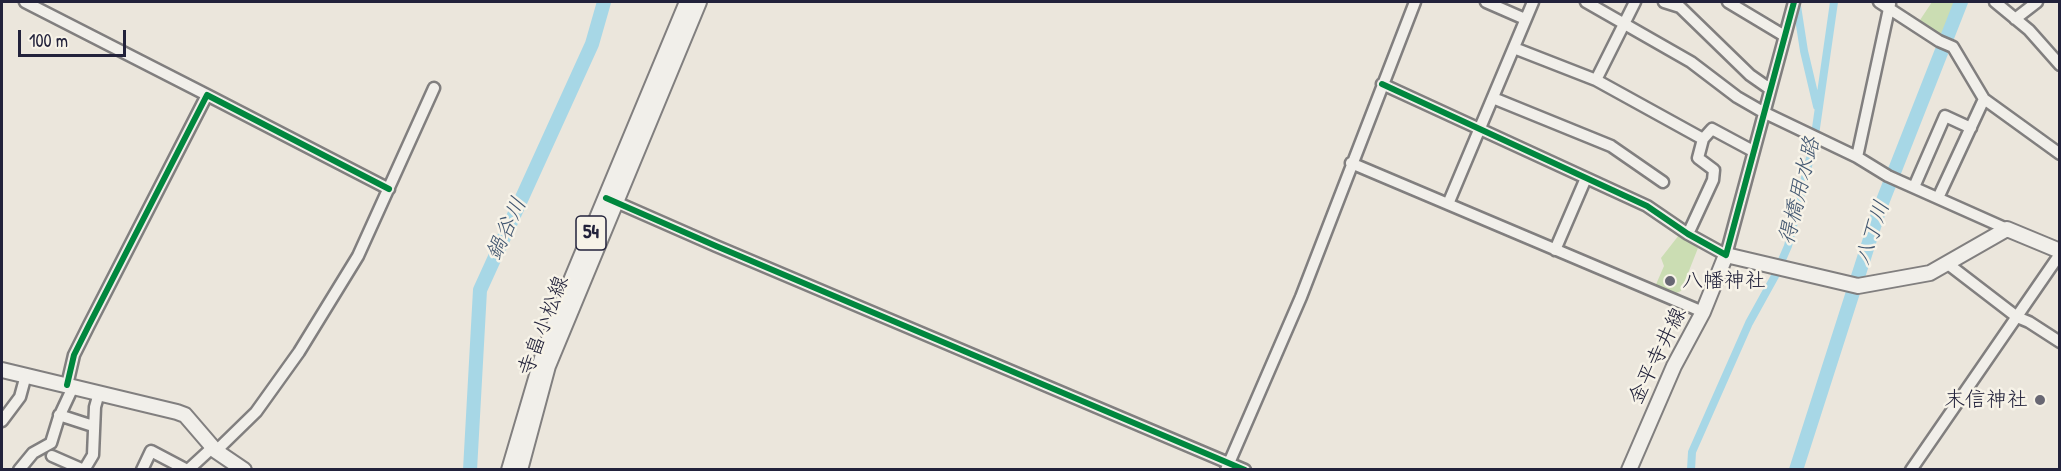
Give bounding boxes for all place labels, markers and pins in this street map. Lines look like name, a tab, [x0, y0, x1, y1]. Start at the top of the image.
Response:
place label: 八幡神社	[1682, 268, 1766, 294]
marker: 八幡神社	[1663, 274, 1677, 288]
place label: 末信神社	[1944, 387, 2028, 413]
marker: 末信神社	[2033, 393, 2047, 407]

